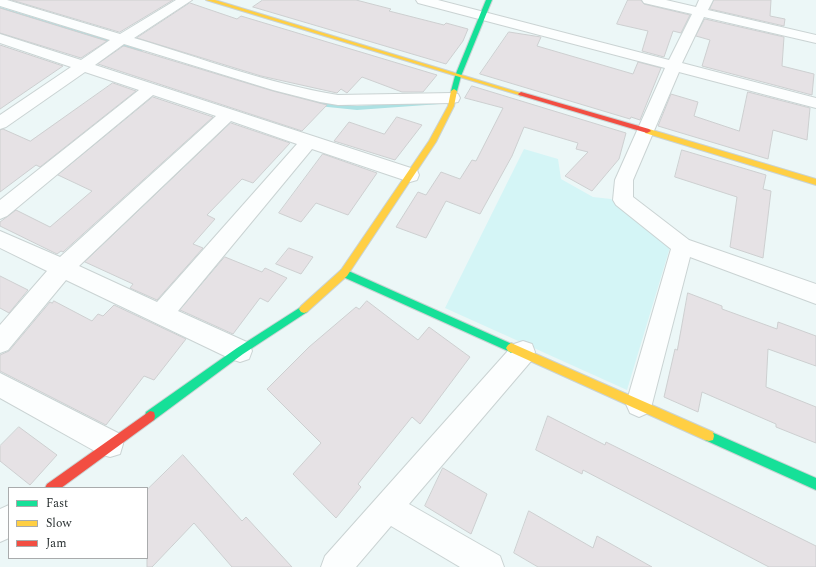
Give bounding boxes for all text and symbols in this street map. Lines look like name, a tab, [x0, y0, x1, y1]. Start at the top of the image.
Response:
legend	[8, 487, 148, 559]
text: Fast	[46, 494, 68, 513]
text: Slow	[46, 514, 71, 533]
text: Jam	[46, 534, 67, 553]

